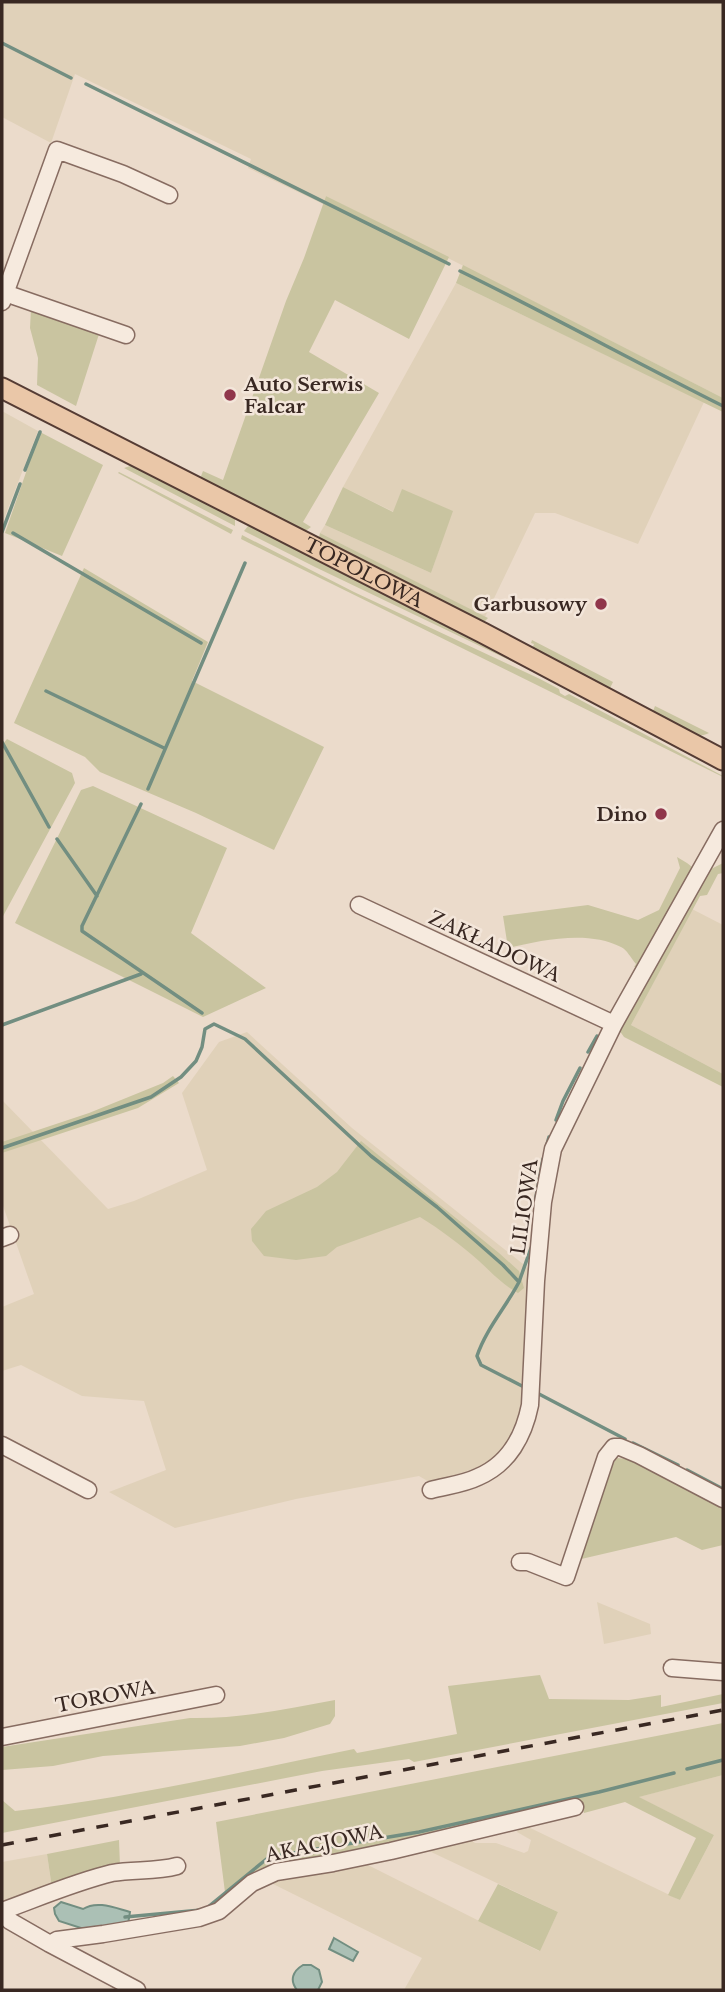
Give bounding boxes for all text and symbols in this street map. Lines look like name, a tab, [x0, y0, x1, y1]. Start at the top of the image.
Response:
place label: Auto Serwis Falcar	[243, 373, 363, 418]
marker: Auto Serwis Falcar	[222, 387, 238, 403]
street label: TOPOLOWA	[300, 533, 427, 613]
place label: Garbusowy	[474, 593, 588, 616]
marker: Garbusowy	[593, 596, 609, 612]
place label: Dino	[596, 803, 647, 826]
marker: Dino	[653, 806, 669, 822]
street label: ZAKŁADOWA	[425, 906, 565, 987]
street label: LILIOWA	[506, 1158, 543, 1256]
street label: TOROWA	[54, 1676, 157, 1717]
street label: AKACJOWA	[262, 1820, 385, 1867]

